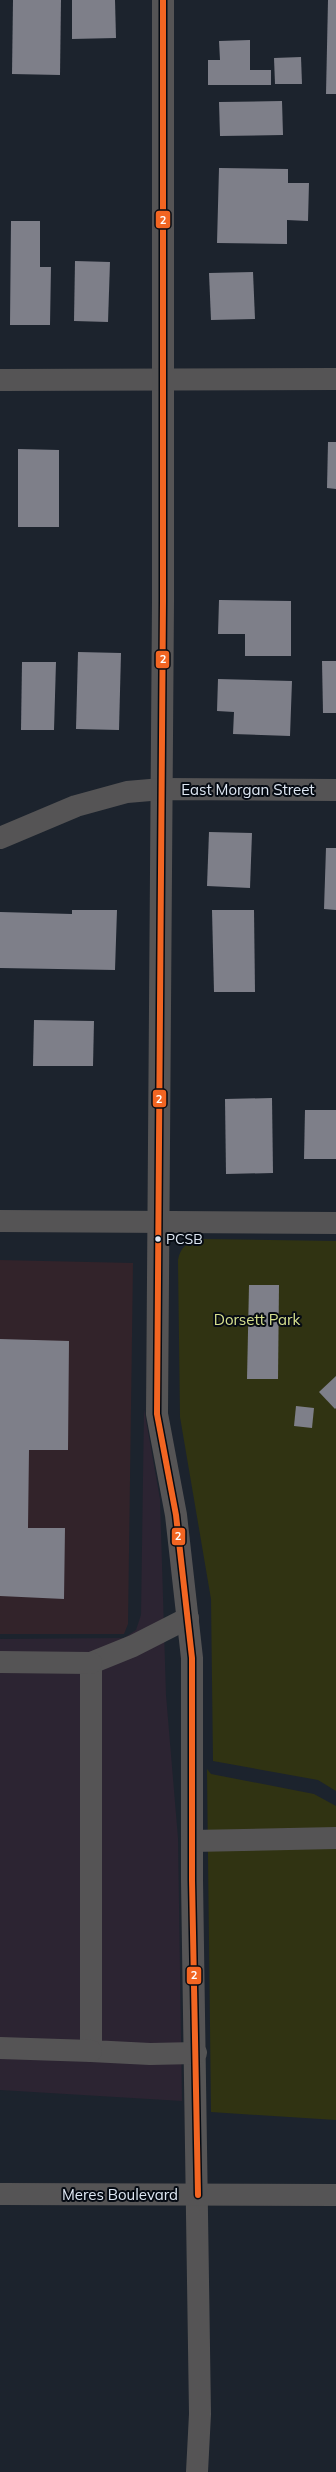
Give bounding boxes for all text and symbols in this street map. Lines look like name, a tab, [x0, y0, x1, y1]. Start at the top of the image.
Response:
line badge: 2	[155, 210, 171, 229]
text: 2	[160, 213, 167, 227]
line badge: 2	[155, 650, 170, 669]
text: 2	[160, 652, 167, 666]
street label: East Morgan Street	[181, 780, 315, 799]
line badge: 2	[152, 1089, 167, 1108]
text: 2	[156, 1092, 163, 1106]
place label: PCSB	[166, 1230, 203, 1248]
marker: PCSB	[153, 1234, 163, 1244]
park label: Dorsett Park	[214, 1310, 301, 1329]
line badge: 2	[171, 1527, 186, 1546]
text: 2	[175, 1529, 182, 1543]
line badge: 2	[186, 1966, 202, 1985]
text: 2	[191, 1968, 198, 1982]
street label: Meres Boulevard	[62, 2185, 178, 2204]

